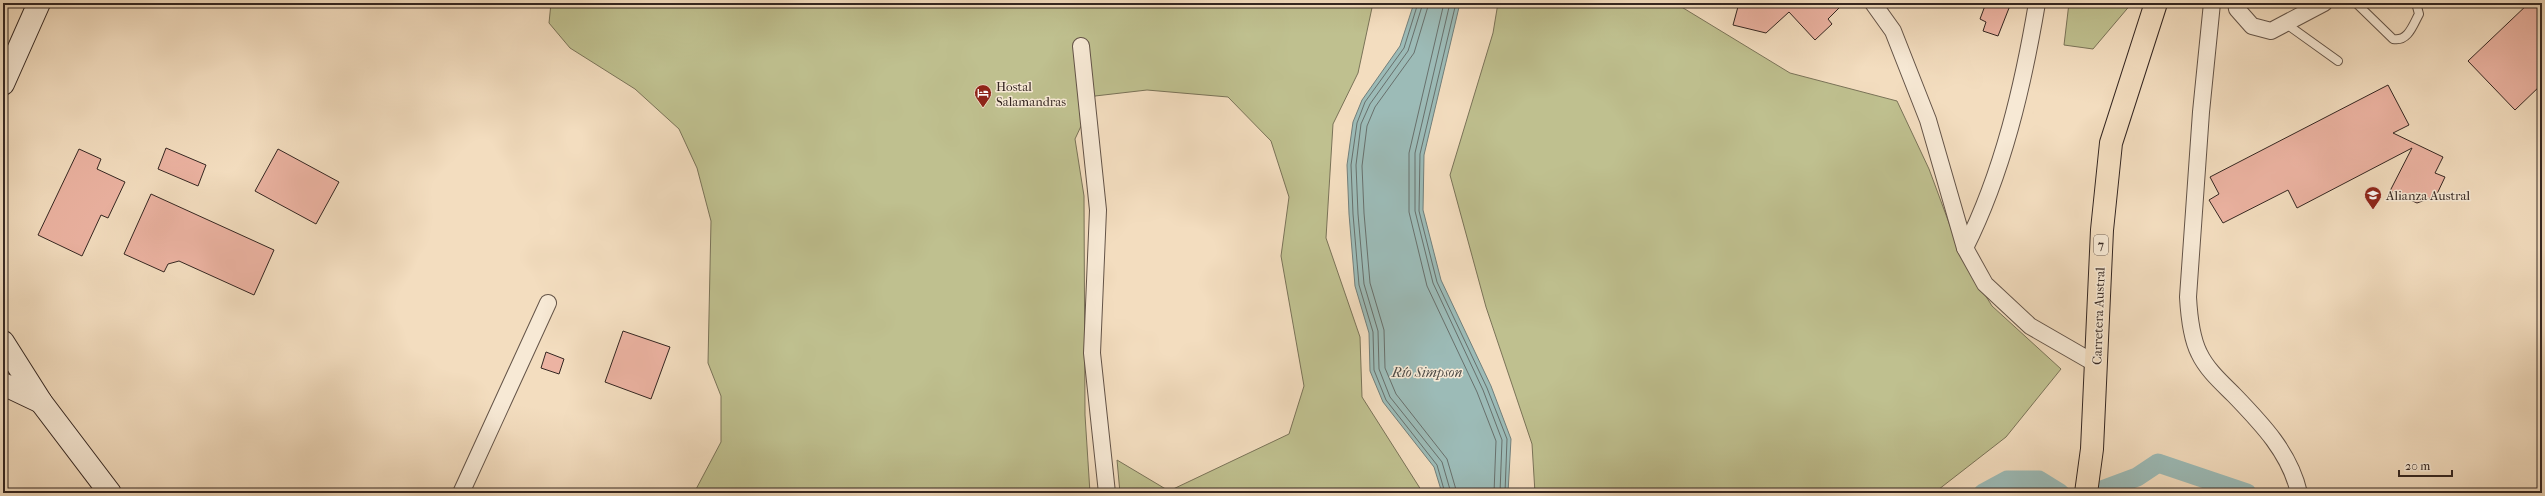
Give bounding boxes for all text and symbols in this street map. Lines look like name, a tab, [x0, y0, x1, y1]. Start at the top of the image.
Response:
place label: Hostal Salamandras	[996, 79, 1066, 109]
hotel icon: Hostal Salamandras	[973, 83, 993, 108]
school or university icon: Alianza Austral	[2363, 185, 2383, 210]
place label: Alianza Austral	[2385, 188, 2471, 203]
road number: 7	[2094, 235, 2108, 255]
street label: Carretera Austral	[2089, 266, 2108, 365]
water label: Río Simpson	[1391, 364, 1462, 381]
scale bar	[2399, 452, 2452, 478]
text: 20 m	[2405, 459, 2430, 473]

